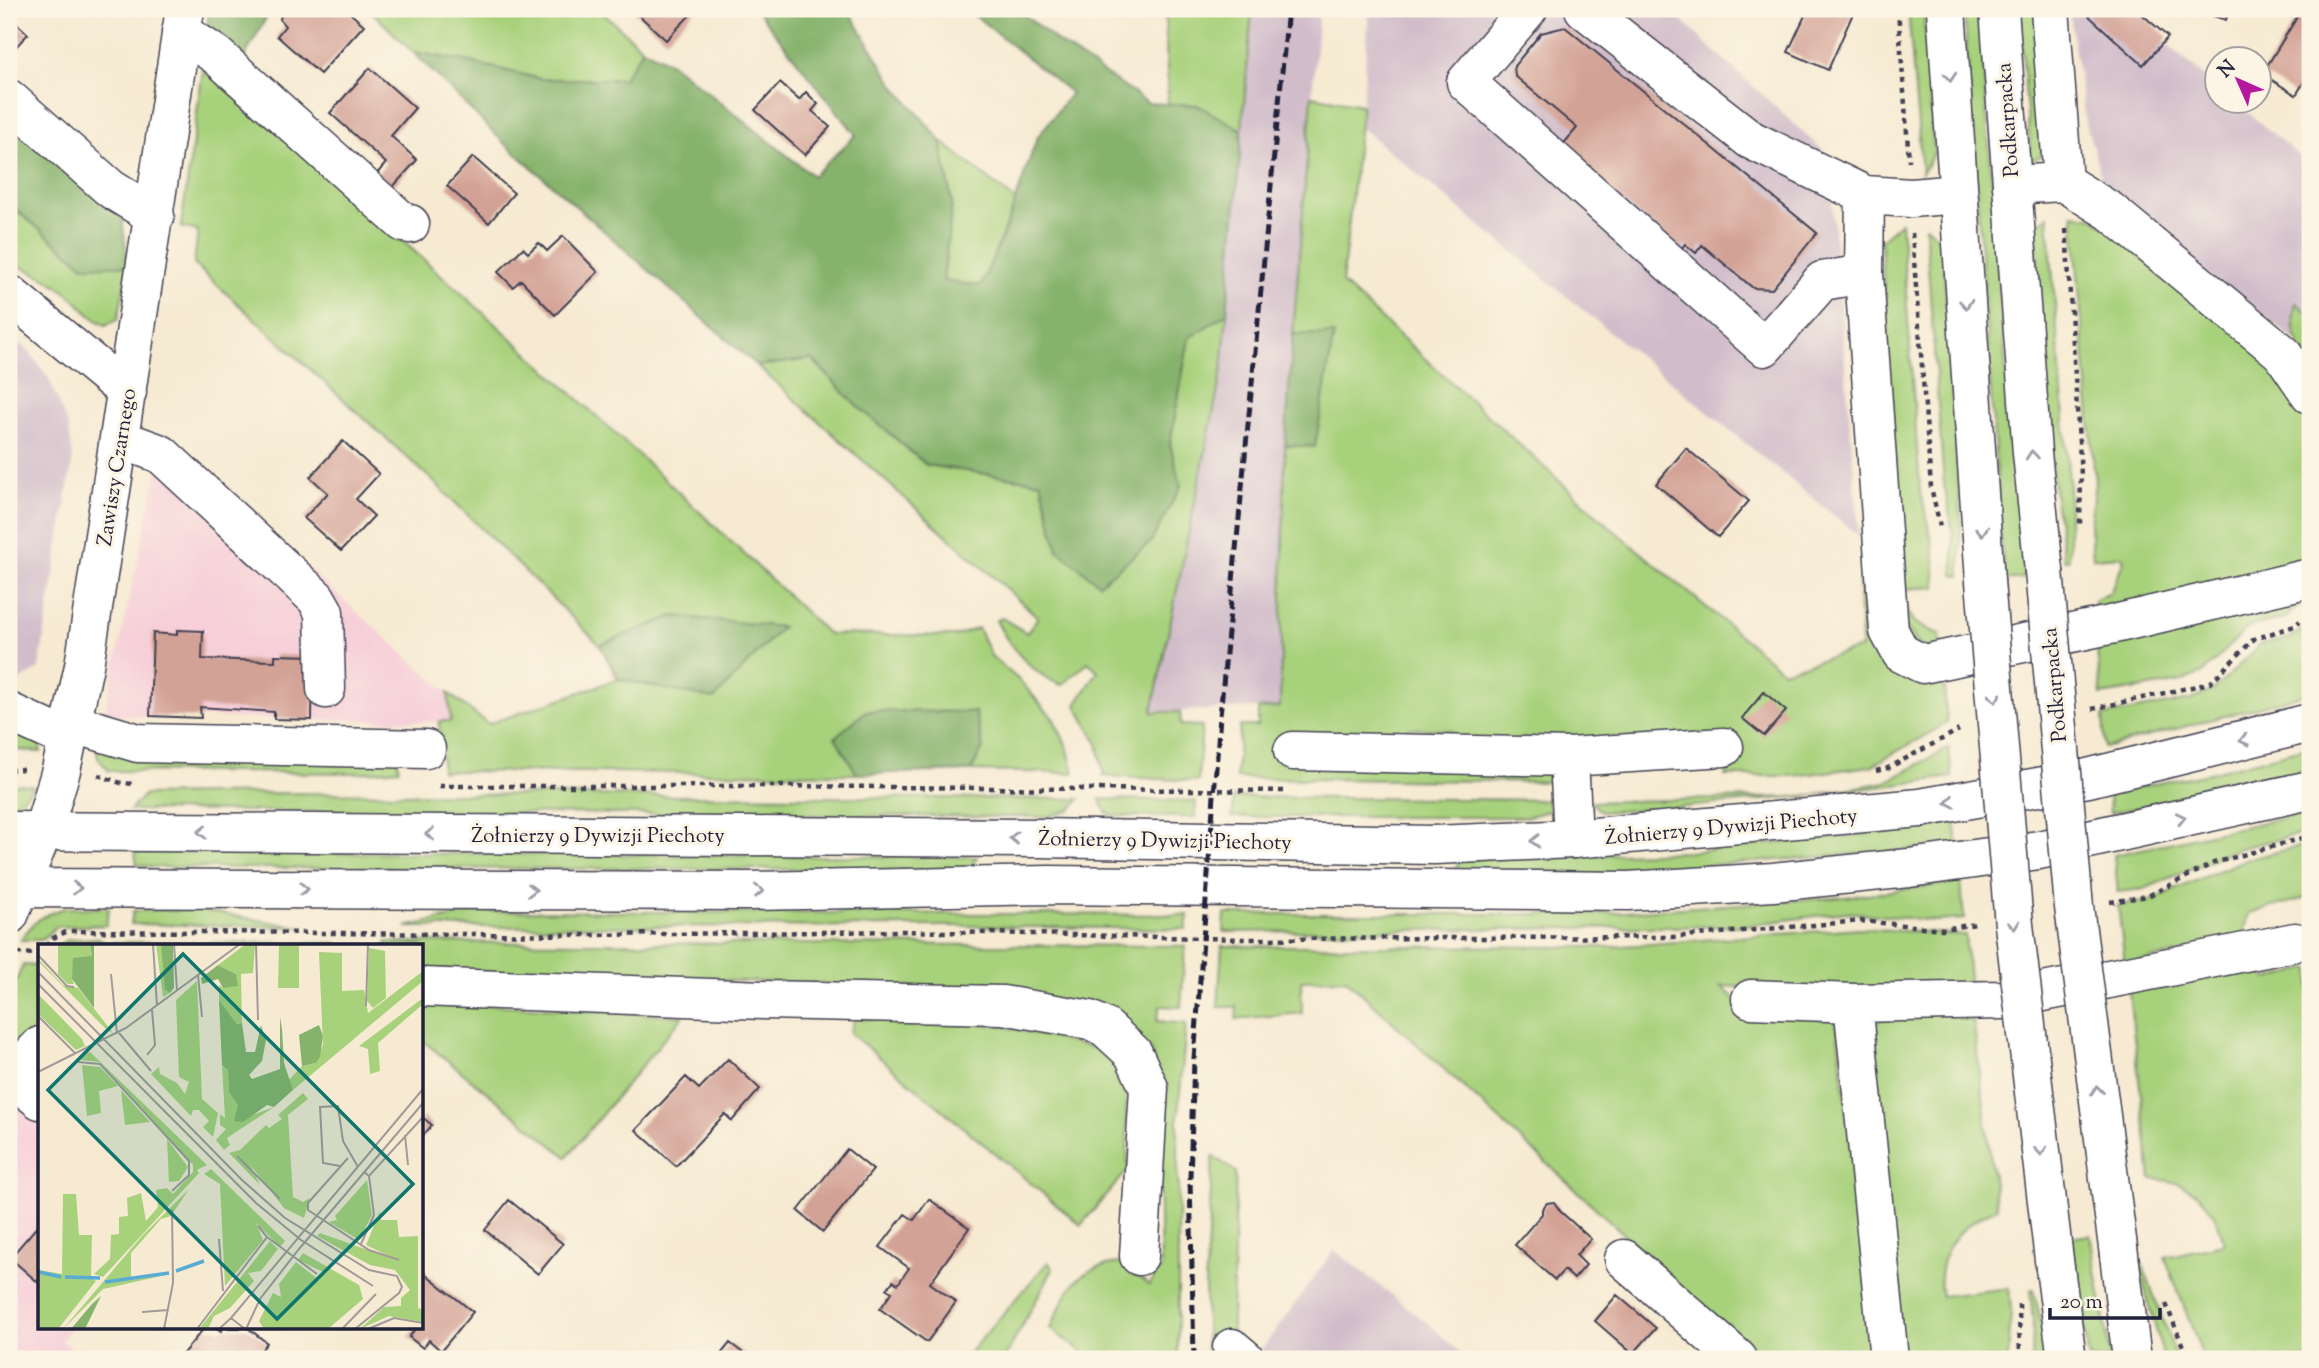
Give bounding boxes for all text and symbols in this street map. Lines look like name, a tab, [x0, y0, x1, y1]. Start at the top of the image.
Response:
north arrow	[2204, 46, 2274, 116]
text: N	[2213, 55, 2243, 85]
street label: Podkarpacka	[1990, 61, 2028, 178]
one-way arrow	[1943, 72, 1958, 83]
one-way arrow	[1958, 299, 1973, 310]
street label: Zawiszy Czarnego	[91, 386, 145, 548]
one-way arrow	[2025, 449, 2040, 460]
one-way arrow	[1974, 526, 1989, 537]
street label: Podkarpacka	[2036, 626, 2076, 743]
one-way arrow	[1987, 693, 2002, 704]
one-way arrow	[2238, 732, 2250, 746]
one-way arrow	[1944, 794, 1956, 809]
street label: Żołnierzy 9 Dywizji Piechoty	[1604, 802, 1859, 854]
one-way arrow	[2175, 812, 2187, 827]
street label: Żołnierzy 9 Dywizji Piechoty	[471, 822, 725, 852]
one-way arrow	[197, 825, 208, 840]
street label: Żołnierzy 9 Dywizji Piechoty	[1038, 825, 1292, 859]
one-way arrow	[424, 826, 435, 842]
one-way arrow	[1008, 830, 1019, 846]
one-way arrow	[1530, 833, 1541, 848]
one-way arrow	[72, 880, 83, 896]
one-way arrow	[300, 881, 310, 897]
one-way arrow	[527, 882, 538, 898]
one-way arrow	[754, 883, 765, 898]
one-way arrow	[2006, 920, 2021, 931]
inset map	[38, 944, 424, 1330]
one-way arrow	[2090, 1084, 2105, 1096]
one-way arrow	[2033, 1145, 2048, 1157]
scale bar	[2050, 1277, 2160, 1321]
text: 20 m	[2060, 1288, 2103, 1318]

